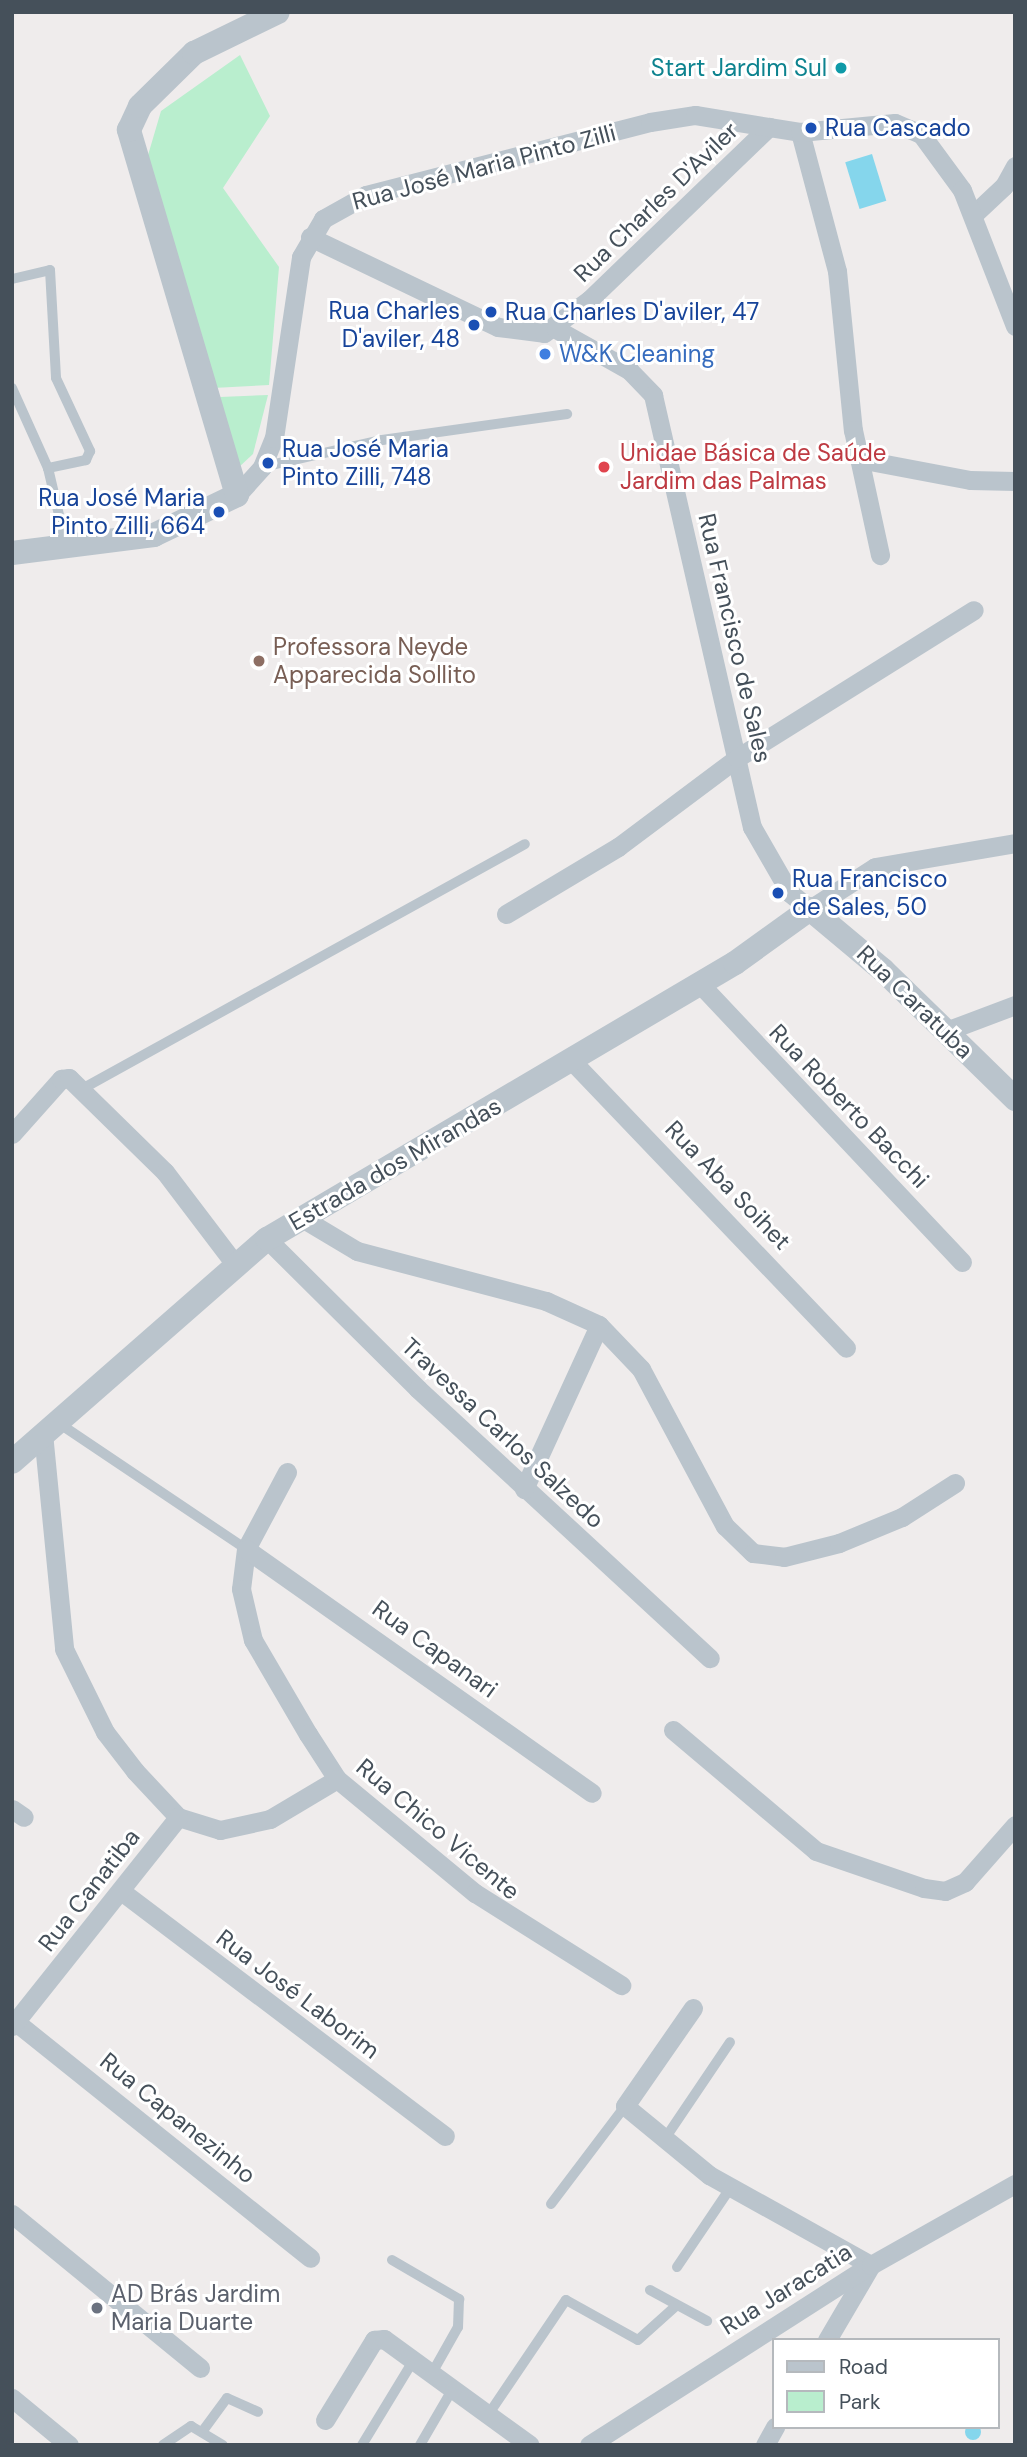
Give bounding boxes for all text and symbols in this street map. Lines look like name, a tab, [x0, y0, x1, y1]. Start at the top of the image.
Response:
place label: Start Jardim Sul	[651, 54, 827, 82]
marker: Start Jardim Sul	[833, 60, 849, 76]
place label: Rua Cascado	[825, 114, 971, 142]
street label: Rua Charles D'Aviler	[568, 116, 744, 288]
street label: Rua José Maria Pinto Zilli	[349, 118, 619, 216]
marker: Rua Cascado	[803, 120, 819, 136]
place label: Rua Charles D'aviler, 48	[329, 297, 460, 353]
place label: Rua Charles D'aviler, 47	[505, 298, 759, 326]
marker: Rua Charles D'aviler, 47	[483, 304, 499, 320]
marker: Rua Charles D'aviler, 48	[466, 317, 482, 333]
place label: W&K Cleaning	[559, 340, 715, 368]
marker: W&K Cleaning	[537, 346, 553, 362]
place label: Rua José Maria Pinto Zilli, 748	[282, 435, 449, 491]
place label: Unidae Básica de Saúde Jardim das Palmas	[620, 439, 886, 495]
marker: Rua José Maria Pinto Zilli, 748	[260, 455, 276, 471]
marker: Unidae Básica de Saúde Jardim das Palmas	[594, 457, 614, 477]
place label: Rua José Maria Pinto Zilli, 664	[38, 484, 205, 540]
marker: Rua José Maria Pinto Zilli, 664	[211, 504, 227, 520]
street label: Rua Francisco de Sales	[692, 511, 778, 765]
place label: Professora Neyde Apparecida Sollito	[273, 633, 476, 689]
marker: Professora Neyde Apparecida Sollito	[251, 653, 267, 669]
place label: Rua Francisco de Sales, 50	[792, 865, 947, 921]
marker: Rua Francisco de Sales, 50	[770, 885, 786, 901]
street label: Rua Caratuba	[851, 939, 979, 1065]
street label: Rua Roberto Bacchi	[763, 1018, 935, 1194]
street label: Estrada dos Mirandas	[284, 1091, 506, 1237]
street label: Rua Aba Soihet	[659, 1115, 797, 1255]
street label: Travessa Carlos Salzedo	[396, 1332, 610, 1534]
street label: Rua Capanari	[367, 1594, 503, 1704]
street label: Rua Chico Vicente	[351, 1752, 525, 1906]
street label: Rua Canatiba	[32, 1823, 146, 1957]
street label: Rua José Laborim	[211, 1923, 385, 2065]
street label: Rua Capanezinho	[94, 2046, 262, 2190]
street label: Rua Jaracatia	[715, 2237, 857, 2341]
place label: AD Brás Jardim Maria Duarte	[111, 2280, 280, 2336]
marker: AD Brás Jardim Maria Duarte	[89, 2300, 105, 2316]
legend	[772, 2338, 999, 2429]
text: Road	[839, 2353, 888, 2381]
text: Park	[839, 2388, 880, 2416]

